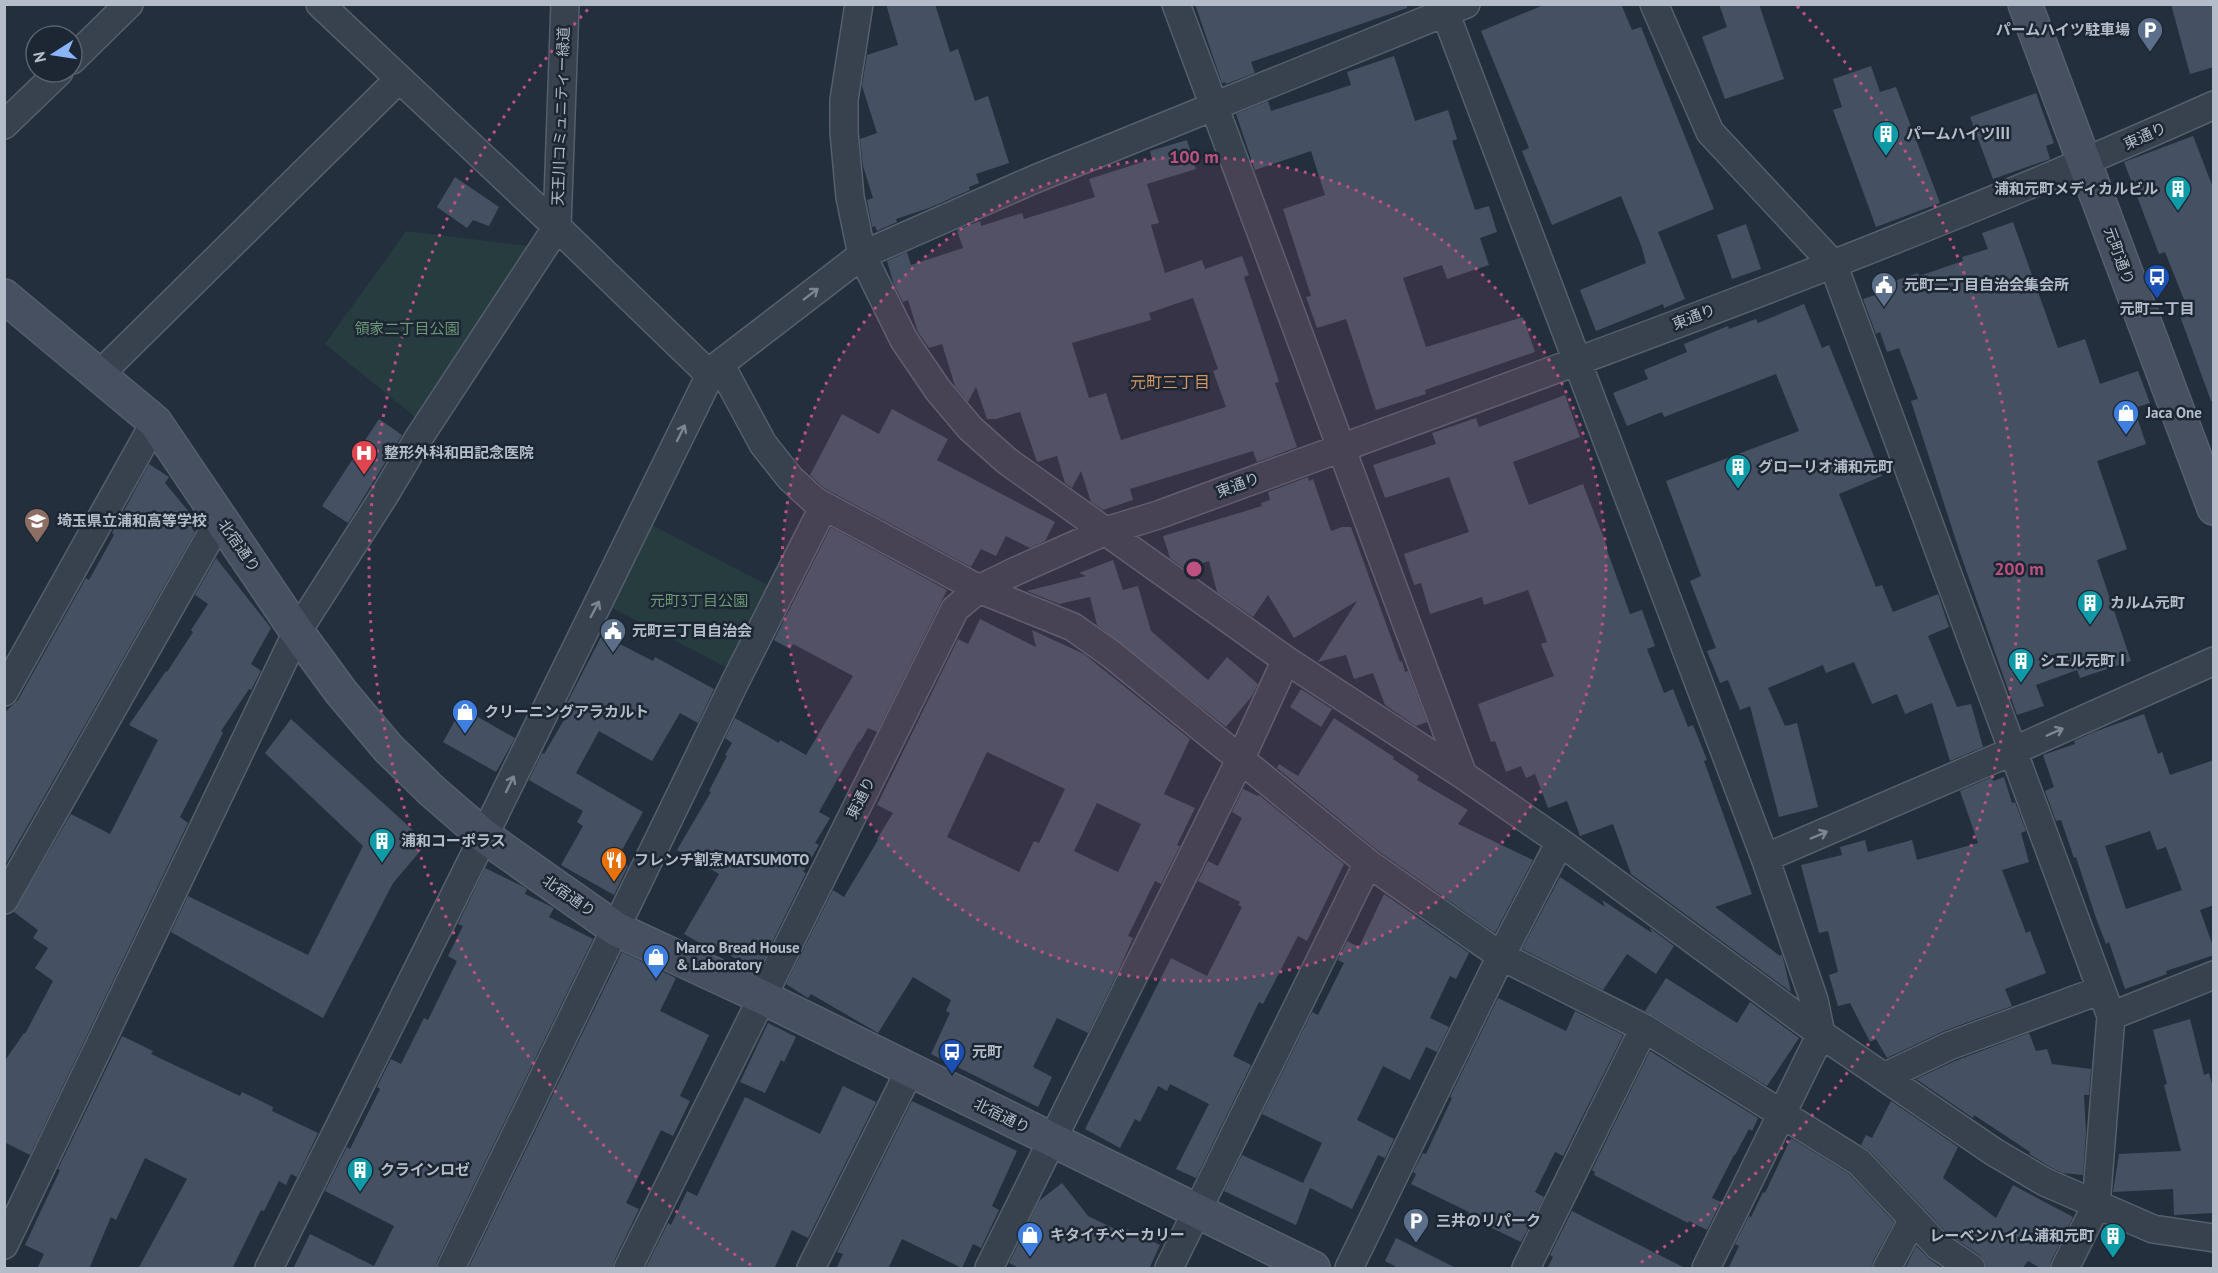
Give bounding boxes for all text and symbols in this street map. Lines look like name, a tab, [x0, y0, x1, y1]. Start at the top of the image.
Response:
parking icon: パームハイツ駐車場	[2135, 15, 2165, 53]
place label: パームハイツ駐車場	[1996, 20, 2130, 39]
north arrow	[24, 24, 84, 84]
street label: 天王川コミュニティー緑道	[548, 26, 573, 206]
text: N	[28, 50, 50, 64]
street label: 東通り	[2120, 118, 2169, 153]
building icon: パームハイツⅢ	[1871, 119, 1901, 157]
place label: パームハイツⅢ	[1906, 124, 2010, 143]
text: 100 m	[1169, 145, 1219, 168]
building icon: 浦和元町メディカルビル	[2163, 174, 2193, 212]
place label: 浦和元町メディカルビル	[1994, 179, 2158, 198]
street label: 元町通り	[2100, 224, 2139, 287]
bus stop icon: 元町二丁目	[2142, 262, 2172, 300]
public building icon: 元町二丁目自治会集会所	[1869, 270, 1899, 308]
place label: 元町二丁目自治会集会所	[1904, 275, 2069, 294]
one-way arrow	[803, 288, 819, 301]
place label: 元町二丁目	[2119, 299, 2195, 318]
street label: 東通り	[1669, 300, 1718, 333]
park label: 領家二丁目公園	[354, 319, 460, 338]
district label: 元町三丁目	[1130, 372, 1210, 392]
shop icon: Jaca One	[2111, 398, 2141, 436]
place label: Jaca One	[2145, 403, 2202, 422]
one-way arrow	[675, 425, 687, 443]
hospital icon: 整形外科和田記念医院	[349, 438, 379, 476]
place label: 整形外科和田記念医院	[384, 443, 534, 462]
building icon: グローリオ浦和元町	[1723, 452, 1753, 490]
place label: グローリオ浦和元町	[1758, 457, 1893, 476]
street label: 東通り	[1213, 468, 1262, 501]
school or university icon: 埼玉県立浦和高等学校	[22, 506, 52, 544]
place label: 埼玉県立浦和高等学校	[57, 511, 207, 530]
street label: 北宿通り	[214, 516, 264, 576]
text: 200 m	[1994, 557, 2044, 580]
centre of rings	[1184, 559, 1204, 579]
building icon: カルム元町	[2075, 588, 2105, 626]
park label: 元町3丁目公園	[650, 591, 748, 610]
place label: カルム元町	[2110, 593, 2185, 612]
one-way arrow	[590, 600, 601, 618]
public building icon: 元町三丁目自治会	[598, 616, 628, 654]
place label: 元町三丁目自治会	[632, 621, 752, 640]
building icon: シエル元町Ⅰ	[2006, 646, 2036, 684]
place label: シエル元町Ⅰ	[2040, 651, 2130, 670]
shop icon: クリーニングアラカルト	[450, 697, 480, 735]
place label: クリーニングアラカルト	[484, 702, 649, 721]
one-way arrow	[2046, 726, 2064, 738]
street label: 東通り	[842, 773, 879, 822]
one-way arrow	[504, 775, 516, 793]
building icon: 浦和コーポラス	[367, 826, 397, 864]
one-way arrow	[1809, 829, 1827, 840]
place label: 浦和コーポラス	[401, 831, 506, 850]
restaurant icon: フレンチ割烹MATSUMOTO	[599, 845, 629, 883]
place label: フレンチ割烹MATSUMOTO	[634, 850, 809, 869]
street label: 北宿通り	[539, 871, 599, 921]
place label: Marco Bread House & Laboratory	[676, 938, 800, 974]
shop icon: Marco Bread House & Laboratory	[641, 942, 671, 980]
bus stop icon: 元町	[937, 1037, 967, 1075]
place label: 元町	[972, 1042, 1002, 1061]
street label: 北宿通り	[971, 1094, 1033, 1137]
building icon: クラインロゼ	[345, 1155, 375, 1193]
place label: クラインロゼ	[380, 1160, 470, 1179]
parking icon: 三井のリパーク	[1401, 1206, 1431, 1244]
place label: 三井のリパーク	[1436, 1211, 1541, 1230]
shop icon: キタイチベーカリー	[1015, 1220, 1045, 1258]
building icon: レーベンハイム浦和元町	[2098, 1221, 2128, 1259]
place label: キタイチベーカリー	[1050, 1225, 1185, 1244]
place label: レーベンハイム浦和元町	[1930, 1226, 2094, 1245]

